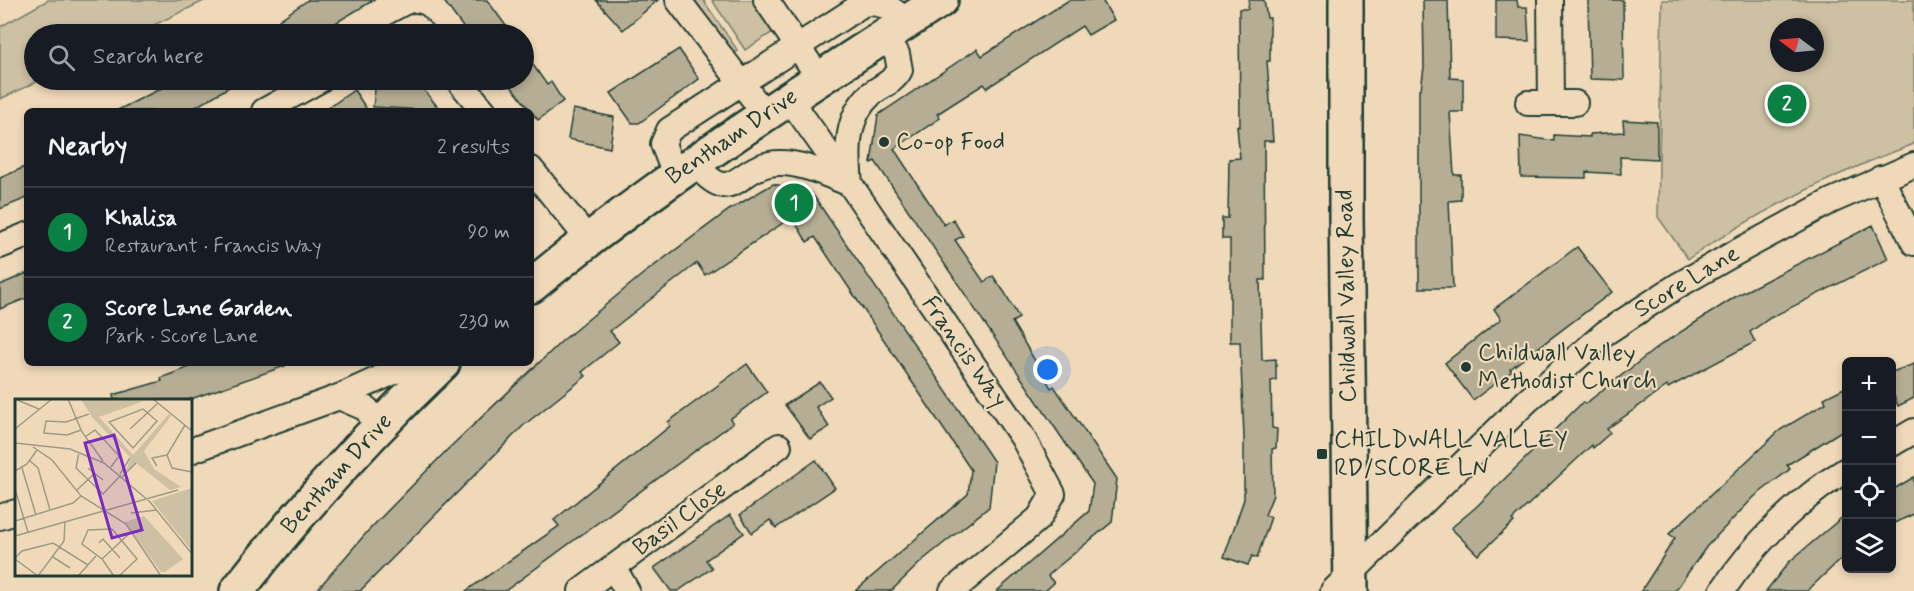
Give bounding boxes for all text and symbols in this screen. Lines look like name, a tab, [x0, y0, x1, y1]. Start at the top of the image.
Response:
north arrow	[1770, 18, 1824, 72]
search box	[24, 24, 534, 90]
icon: search	[45, 41, 78, 74]
text: Search here	[93, 43, 204, 71]
street label: Bentham Drive	[660, 81, 804, 193]
pin: 2	[1768, 82, 1806, 126]
place label: Co-op Food	[896, 127, 1005, 158]
text: Nearby	[48, 130, 127, 164]
text: 2 results	[437, 134, 510, 161]
marker: Co-op Food	[877, 135, 891, 149]
pin: 1	[774, 180, 814, 226]
street label: Childwall Valley Road	[1330, 189, 1364, 403]
text: Khalisa	[105, 205, 177, 233]
text: 1	[63, 219, 72, 246]
text: 90 m	[467, 219, 510, 246]
text: Restaurant · Francis Way	[105, 233, 321, 260]
street label: Score Lane	[1629, 238, 1745, 326]
street label: Francis Way	[914, 290, 1014, 414]
text: Score Lane Garden	[105, 295, 292, 323]
text: 2	[63, 309, 72, 336]
text: 230 m	[458, 309, 510, 336]
text: Park · Score Lane	[105, 323, 258, 350]
place label: Childwall Valley Methodist Church	[1478, 338, 1657, 397]
your location	[1033, 355, 1062, 384]
map controls	[1842, 357, 1896, 573]
button: +	[1842, 357, 1896, 411]
marker: Childwall Valley Methodist Church	[1459, 360, 1473, 374]
inset map	[15, 399, 192, 576]
street label: Bentham Drive	[274, 407, 400, 541]
button: −	[1842, 411, 1896, 465]
place label: CHILDWALL VALLEY RD/SCORE LN	[1334, 425, 1568, 484]
marker: CHILDWALL VALLEY RD/SCORE LN	[1315, 447, 1329, 461]
button: locate	[1842, 465, 1896, 519]
street label: Basil Close	[627, 475, 733, 563]
button: layers	[1842, 519, 1896, 573]

